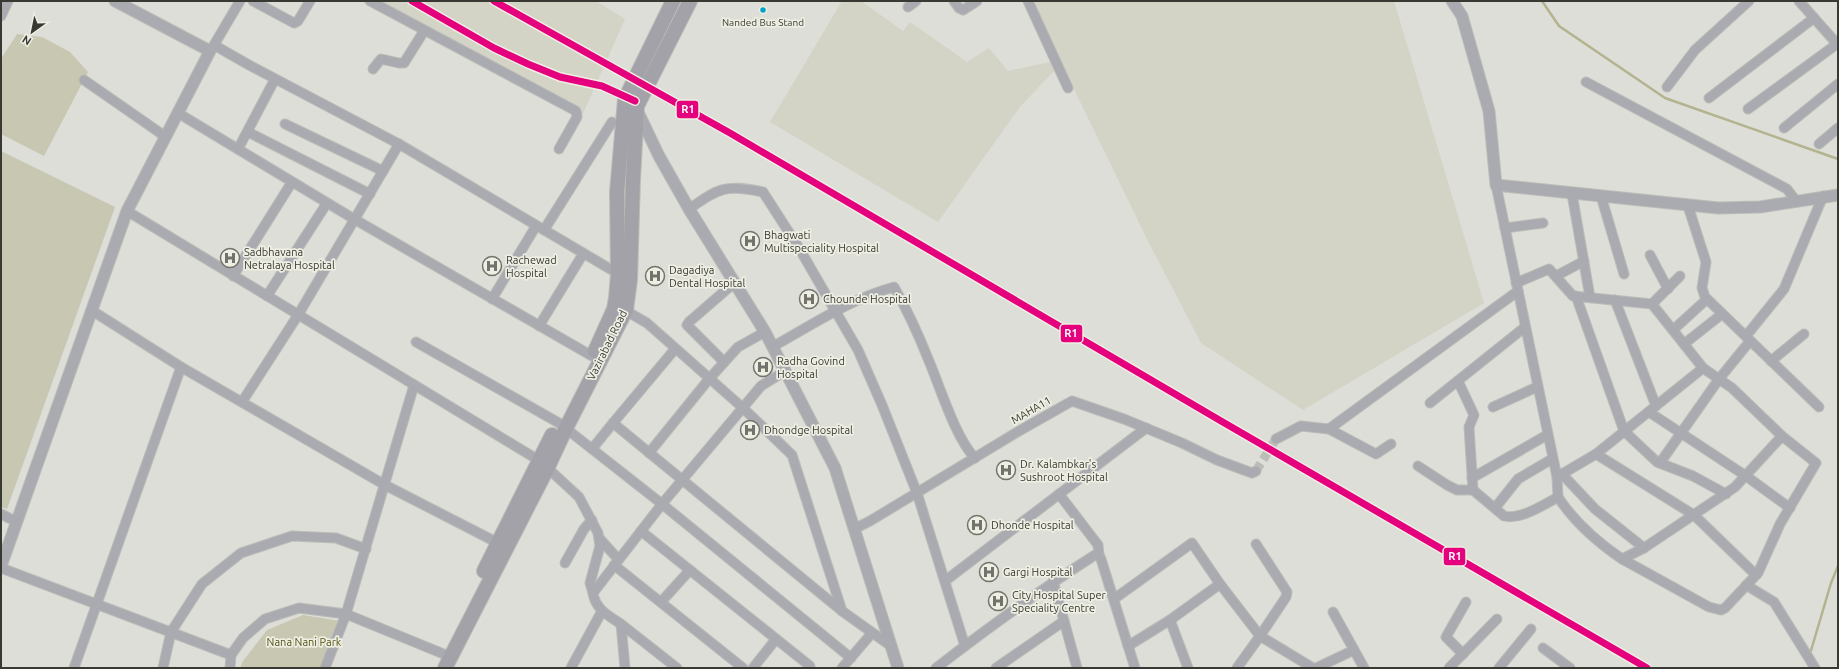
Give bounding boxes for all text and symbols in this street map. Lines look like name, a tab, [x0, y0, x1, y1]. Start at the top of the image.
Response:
marker: Nanded Bus Stand	[758, 5, 768, 15]
north arrow	[12, 12, 52, 52]
place label: Nanded Bus Stand	[722, 17, 804, 28]
text: N	[20, 33, 33, 48]
line badge: R1	[676, 100, 699, 119]
text: R1	[681, 103, 695, 115]
place label: Bhagwati Multispeciality Hospital	[764, 229, 879, 254]
hospital icon: Bhagwati Multispeciality Hospital	[739, 230, 761, 252]
place label: Sadbhavana Netralaya Hospital	[244, 246, 335, 271]
hospital icon: Sadbhavana Netralaya Hospital	[219, 247, 241, 269]
place label: Rachewad Hospital	[506, 254, 557, 279]
hospital icon: Rachewad Hospital	[481, 255, 503, 277]
place label: Dagadiya Dental Hospital	[669, 264, 745, 289]
hospital icon: Dagadiya Dental Hospital	[644, 265, 666, 287]
hospital icon: Chounde Hospital	[798, 288, 820, 310]
place label: Chounde Hospital	[823, 293, 911, 305]
street label: Vazirabad Road	[585, 308, 629, 382]
line badge: R1	[1060, 324, 1083, 343]
text: R1	[1064, 327, 1078, 339]
place label: Radha Govind Hospital	[777, 355, 845, 380]
hospital icon: Radha Govind Hospital	[752, 356, 774, 378]
street label: MAHA11	[1009, 394, 1053, 426]
hospital icon: Dhondge Hospital	[739, 419, 761, 441]
place label: Dhondge Hospital	[764, 424, 853, 436]
place label: Dr. Kalambkar's Sushroot Hospital	[1020, 458, 1108, 483]
hospital icon: Dr. Kalambkar's Sushroot Hospital	[995, 459, 1017, 481]
hospital icon: Dhonde Hospital	[966, 514, 988, 536]
place label: Dhonde Hospital	[991, 519, 1074, 531]
line badge: R1	[1443, 547, 1466, 566]
text: R1	[1448, 550, 1462, 562]
hospital icon: Gargi Hospital	[978, 561, 1000, 583]
place label: Gargi Hospital	[1003, 566, 1073, 578]
place label: City Hospital Super Speciality Centre	[1012, 589, 1106, 614]
hospital icon: City Hospital Super Speciality Centre	[987, 590, 1009, 612]
park label: Nana Nani Park	[267, 636, 342, 648]

